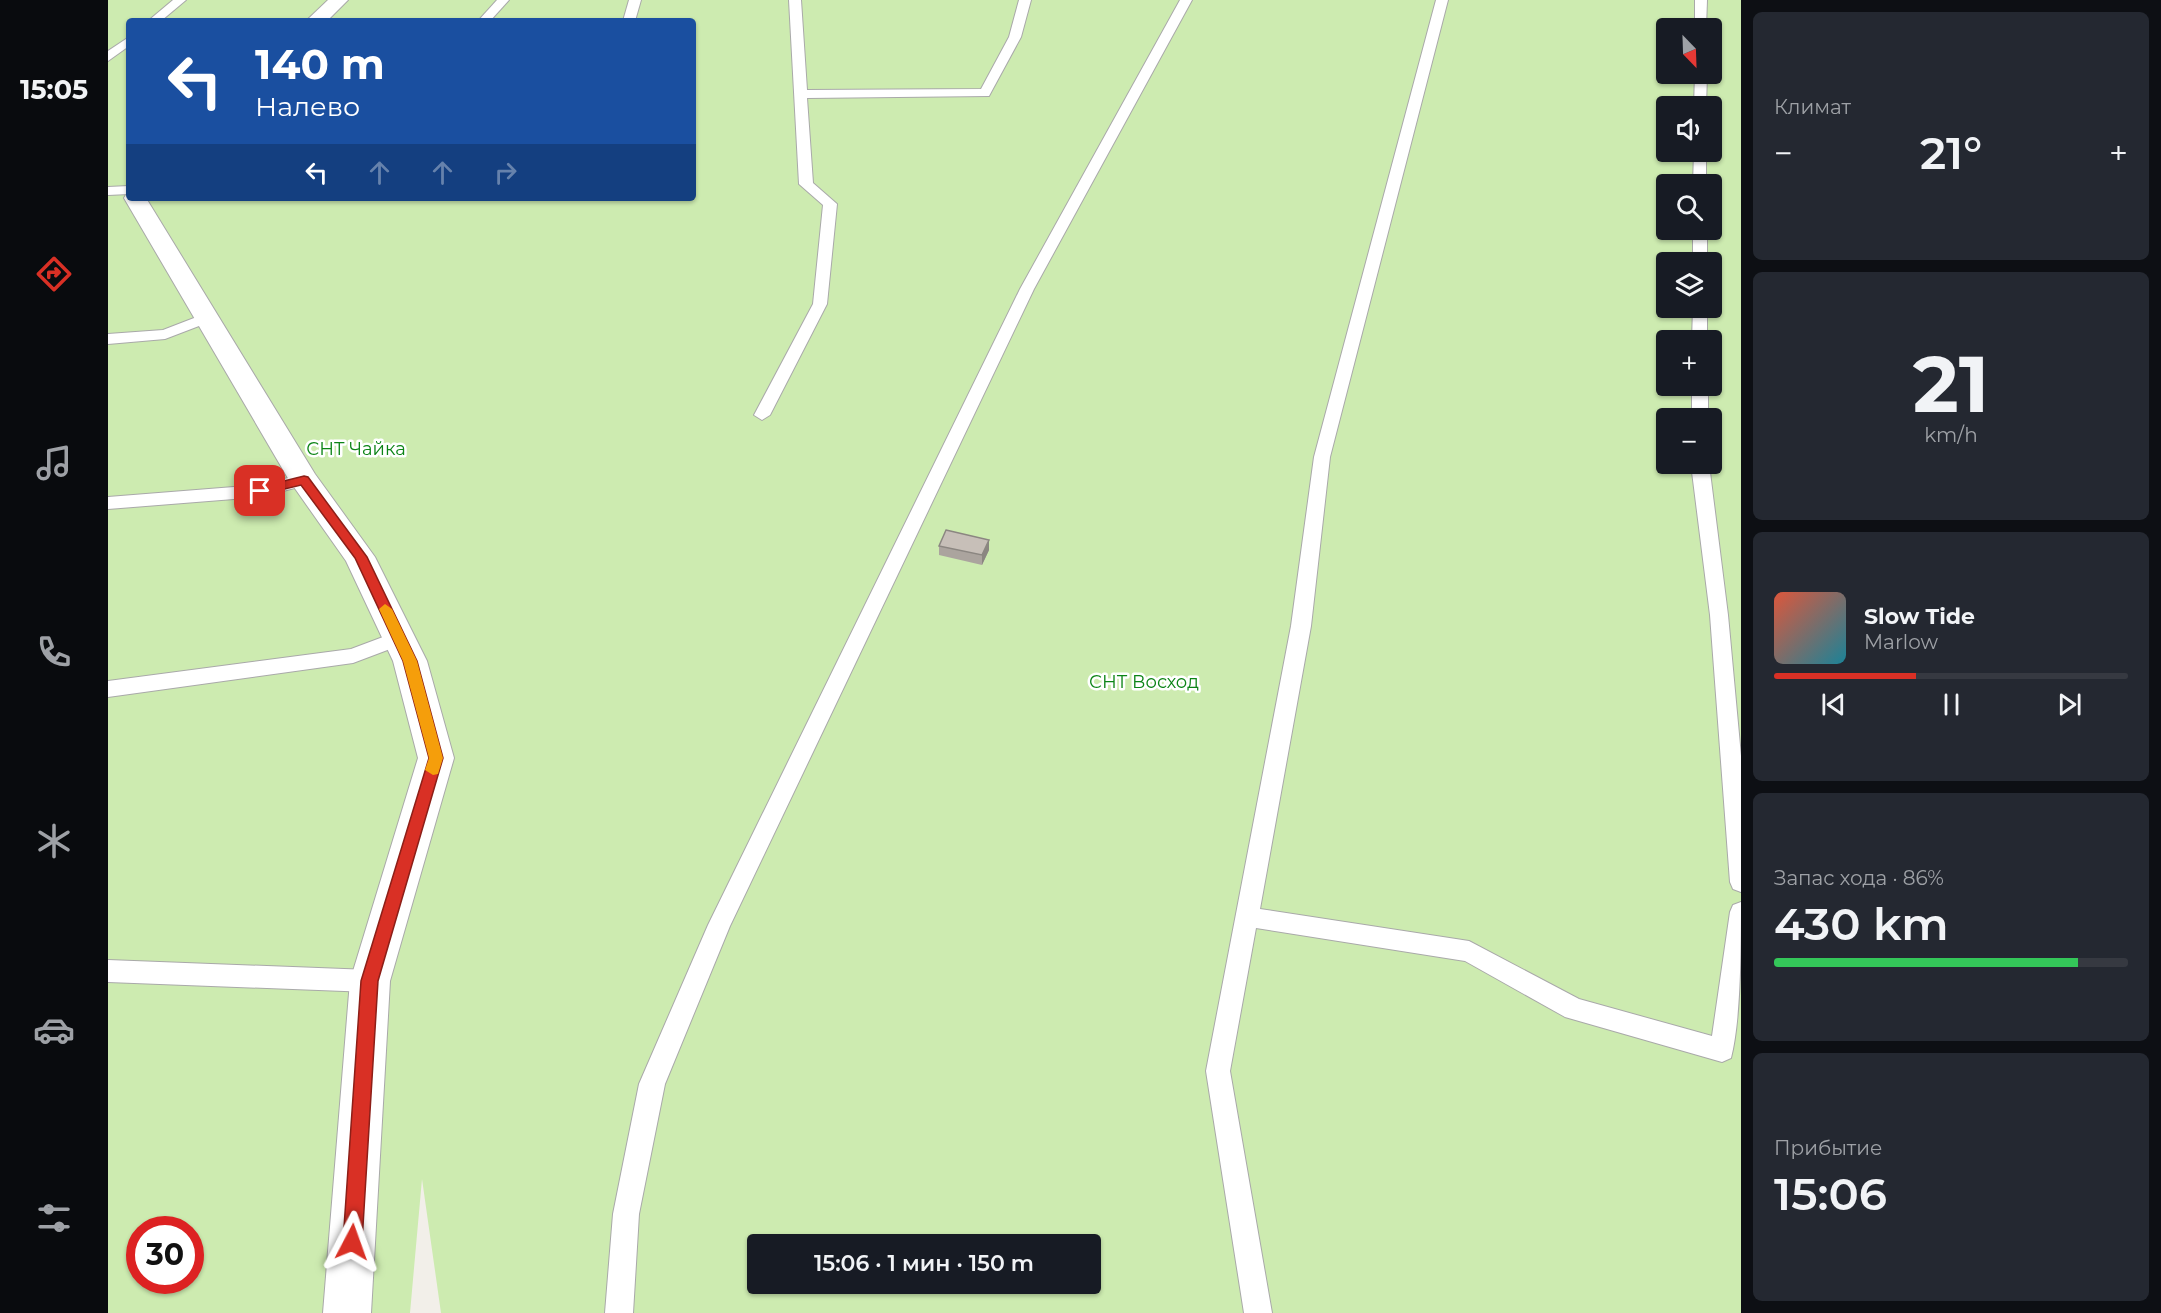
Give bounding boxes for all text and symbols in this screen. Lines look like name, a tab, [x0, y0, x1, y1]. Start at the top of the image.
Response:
north arrow	[1656, 18, 1722, 84]
map controls	[1656, 18, 1722, 474]
text: 140 m	[255, 38, 385, 90]
icon: left	[156, 42, 234, 120]
text: 15:05	[20, 73, 88, 106]
text: Налево	[255, 90, 360, 123]
text: Климат	[1774, 95, 1851, 119]
button: sound	[1656, 96, 1722, 162]
text: 21°	[1920, 125, 1982, 180]
text: −	[1774, 133, 1793, 173]
text: +	[2109, 133, 2128, 173]
icon: left	[300, 156, 333, 189]
icon: ahead	[363, 156, 396, 189]
icon: ahead	[426, 156, 459, 189]
icon: right	[489, 156, 522, 189]
button: search	[1656, 174, 1722, 240]
button: layers	[1656, 252, 1722, 318]
icon: directions	[33, 253, 75, 295]
button: +	[1656, 330, 1722, 396]
text: 21	[1913, 336, 1989, 432]
button: −	[1656, 408, 1722, 474]
text: km/h	[1924, 423, 1978, 447]
park label: СНТ Чайка	[306, 438, 406, 460]
icon: music	[33, 442, 75, 484]
pin	[234, 465, 285, 516]
icon: arrive	[243, 474, 276, 507]
text: Slow Tide	[1864, 603, 1975, 630]
text: Marlow	[1864, 630, 1938, 654]
icon: phone	[33, 631, 75, 673]
park label: СНТ Восход	[1089, 671, 1199, 693]
icon: previous	[1817, 688, 1850, 721]
icon: pause	[1935, 688, 1968, 721]
icon: next	[2053, 688, 2086, 721]
icon: climate	[33, 820, 75, 862]
text: Запас хода · 86%	[1774, 866, 1944, 890]
text: 430 km	[1774, 896, 1949, 951]
icon: car	[33, 1009, 75, 1051]
text: Прибытие	[1774, 1136, 1882, 1160]
text: 15:06	[1774, 1166, 1887, 1221]
icon: filters	[33, 1197, 75, 1239]
position arrow	[320, 1210, 384, 1274]
speed limit sign: 30	[126, 1216, 204, 1294]
text: 15:06 · 1 мин · 150 m	[814, 1250, 1034, 1277]

